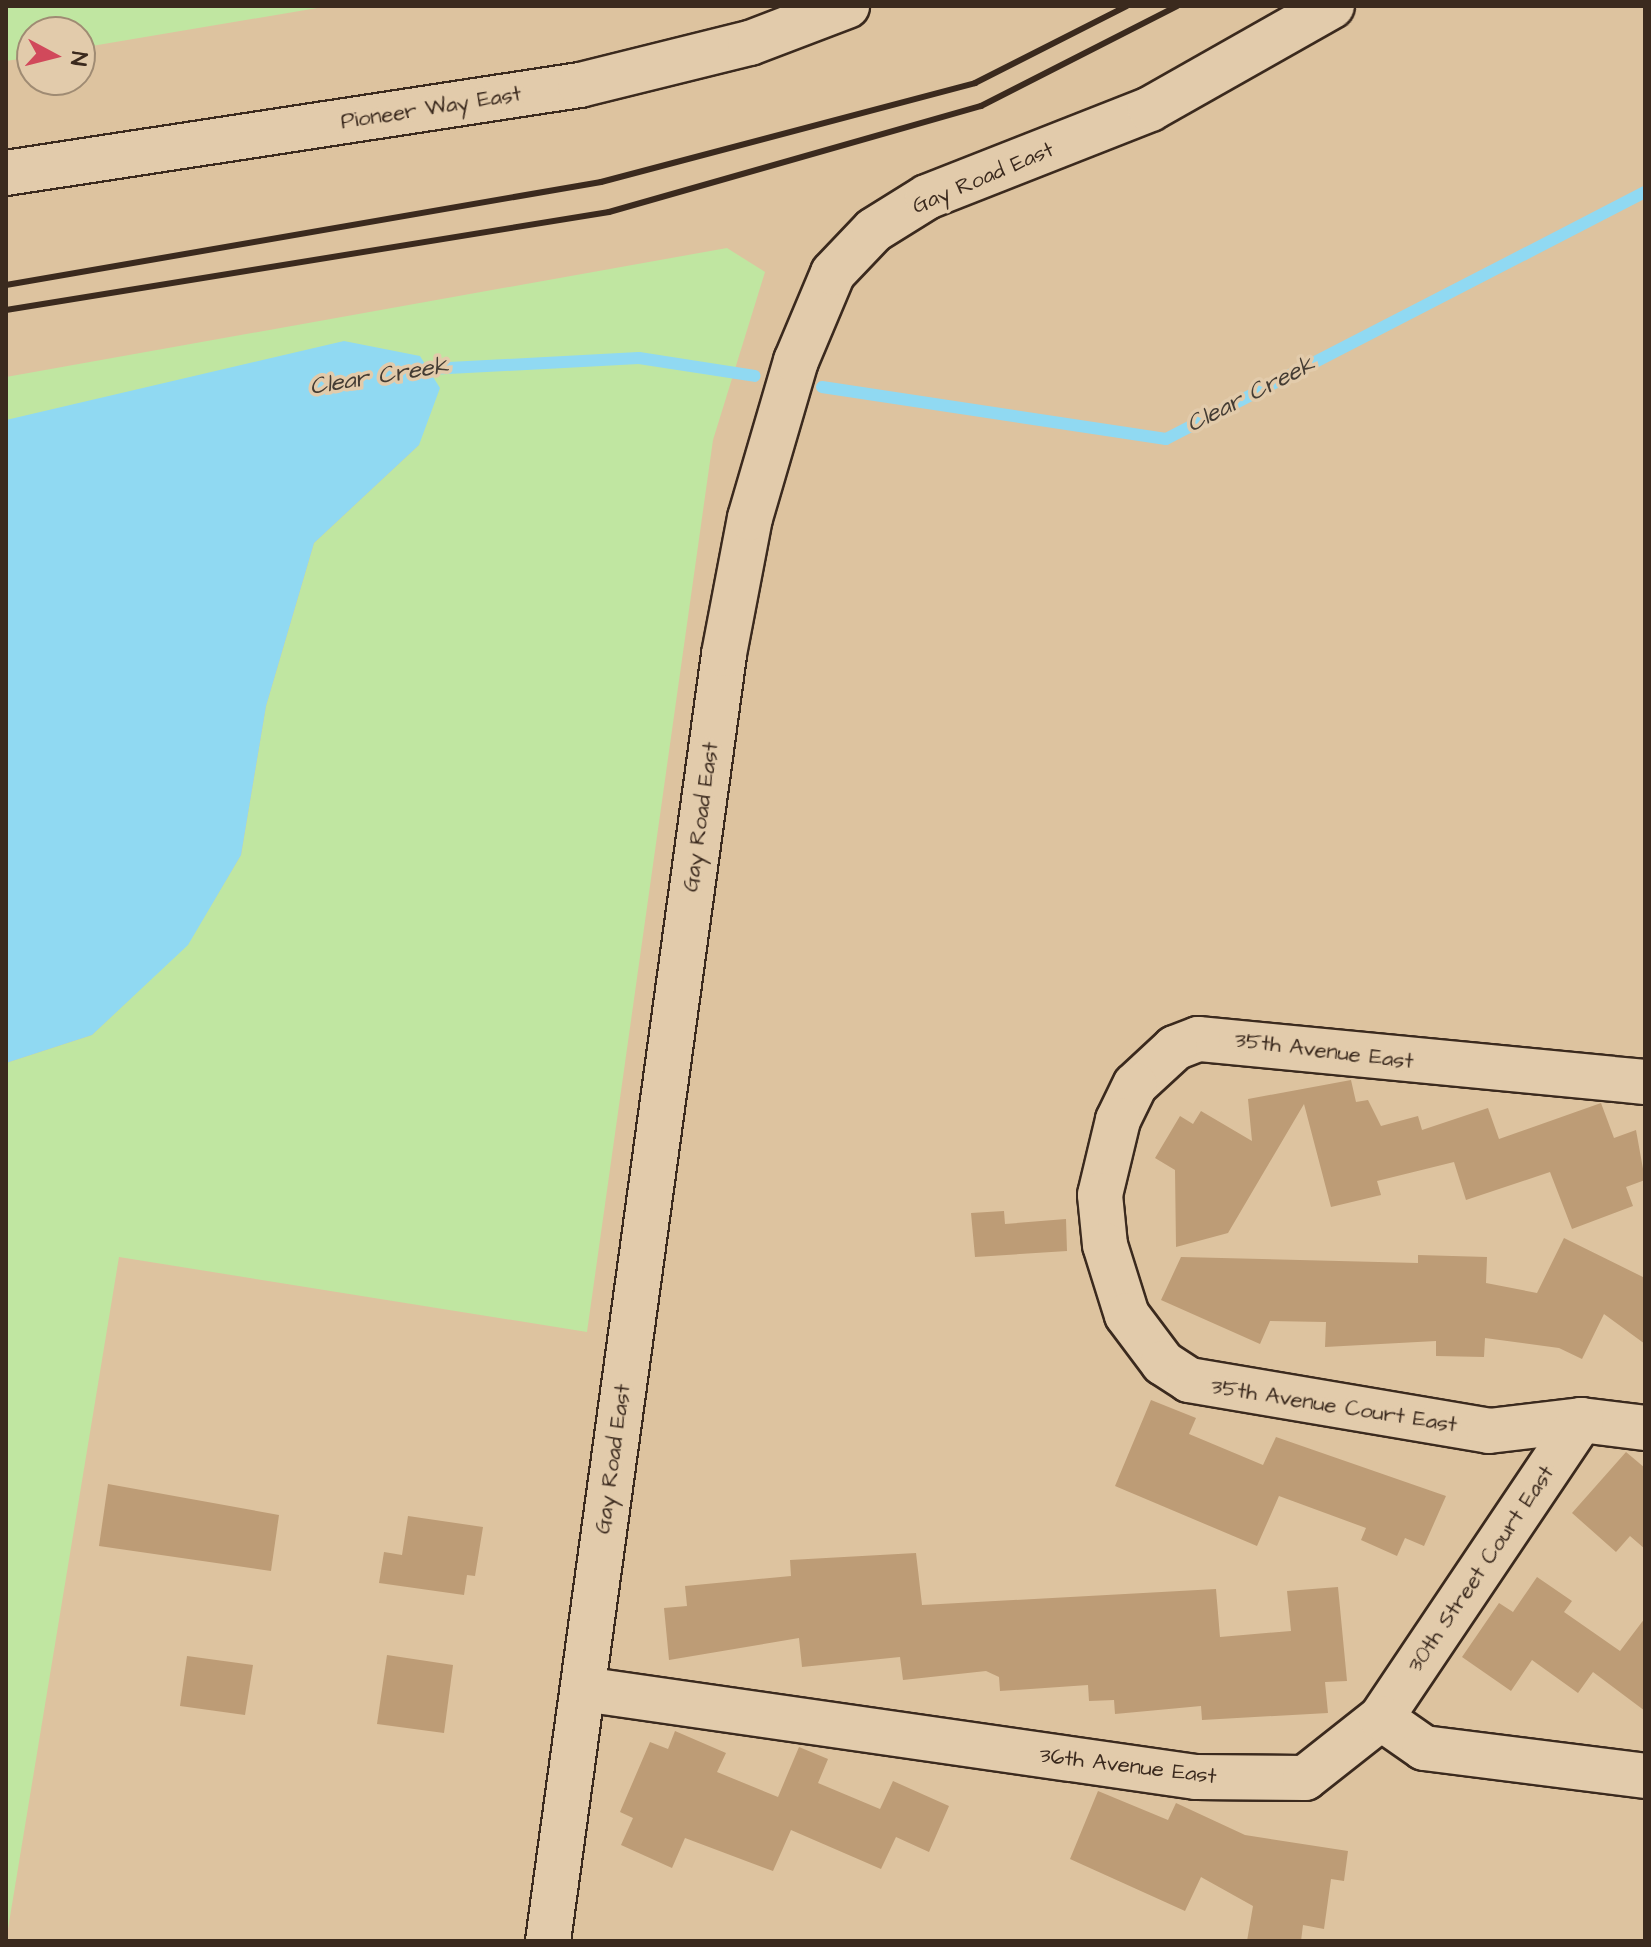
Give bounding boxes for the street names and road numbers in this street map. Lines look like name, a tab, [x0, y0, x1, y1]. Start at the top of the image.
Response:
street label: Pioneer Way East	[339, 81, 523, 135]
street label: Gay Road East	[908, 136, 1058, 220]
street label: Gay Road East	[677, 740, 725, 894]
street label: 35th Avenue East	[1233, 1027, 1415, 1075]
street label: 35th Avenue Court East	[1209, 1374, 1459, 1438]
street label: Gay Road East	[589, 1382, 637, 1536]
street label: 30th Street Court East	[1402, 1461, 1560, 1677]
street label: 36th Avenue East	[1038, 1742, 1218, 1790]

